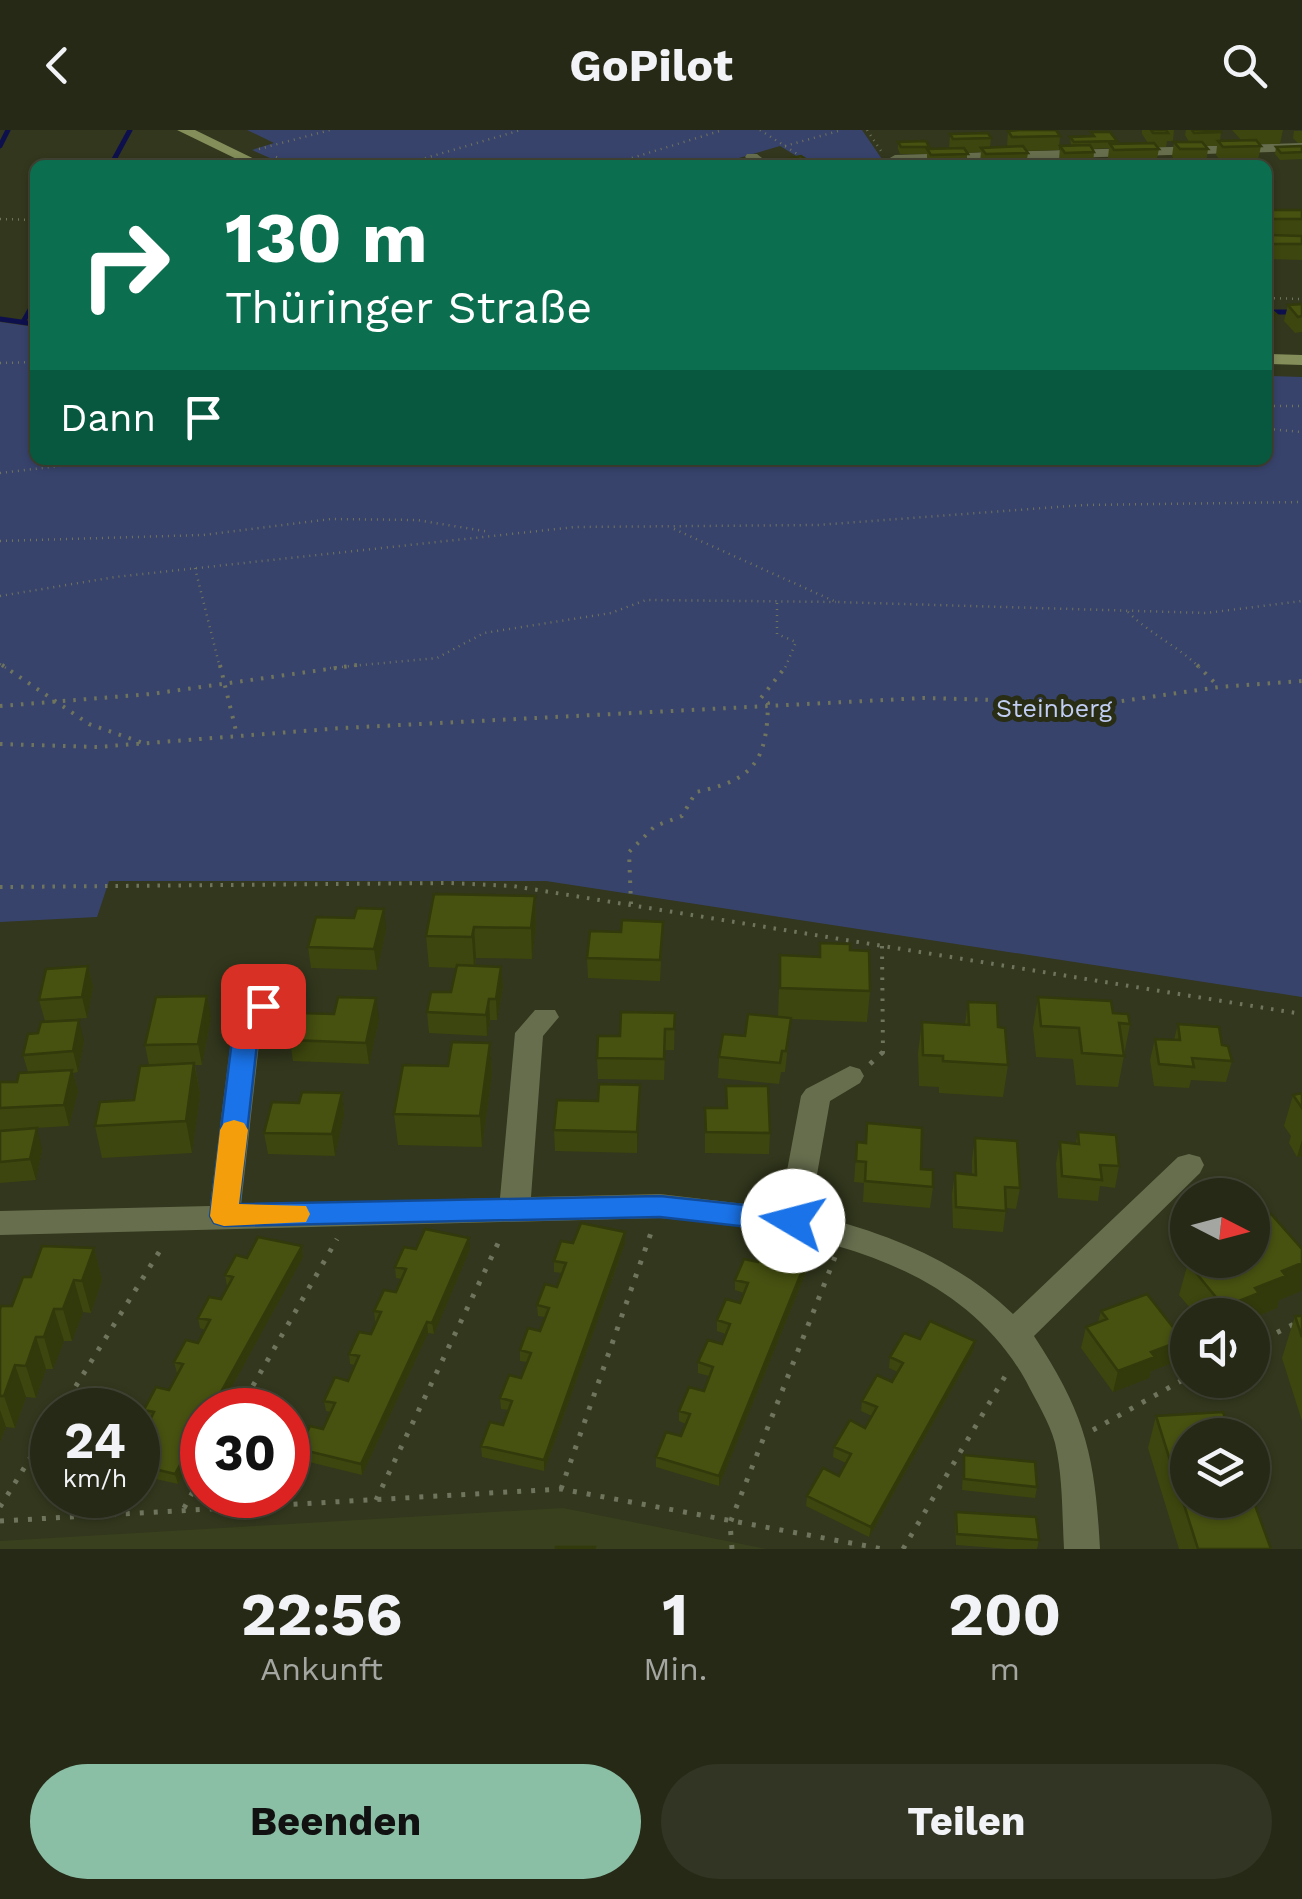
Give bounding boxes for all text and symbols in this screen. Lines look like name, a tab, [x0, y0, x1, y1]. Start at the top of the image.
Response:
icon: back	[30, 38, 85, 93]
icon: search	[1217, 38, 1272, 93]
text: GoPilot	[569, 39, 733, 92]
text: 130 m	[225, 197, 428, 279]
icon: right	[60, 200, 190, 330]
text: Thüringer Straße	[225, 281, 592, 334]
icon: arrive	[176, 390, 231, 445]
text: Dann	[60, 396, 156, 440]
park label: Steinberg	[996, 694, 1113, 723]
pin	[221, 964, 306, 1049]
icon: arrive	[236, 979, 291, 1034]
position arrow	[741, 1169, 845, 1273]
north arrow	[1170, 1178, 1270, 1278]
map controls	[1170, 1178, 1270, 1518]
button: sound	[1170, 1298, 1270, 1398]
speed limit sign: 30	[180, 1388, 310, 1518]
text: 24	[64, 1411, 126, 1470]
button: layers	[1170, 1418, 1270, 1518]
text: km/h	[63, 1464, 127, 1493]
text: 22:56	[241, 1579, 402, 1650]
text: 1	[662, 1579, 688, 1650]
text: 200	[948, 1579, 1061, 1650]
text: Ankunft	[260, 1650, 383, 1688]
text: Min.	[643, 1650, 707, 1688]
text: m	[989, 1650, 1020, 1688]
button: Beenden	[30, 1764, 641, 1879]
button: Teilen	[661, 1764, 1272, 1879]

